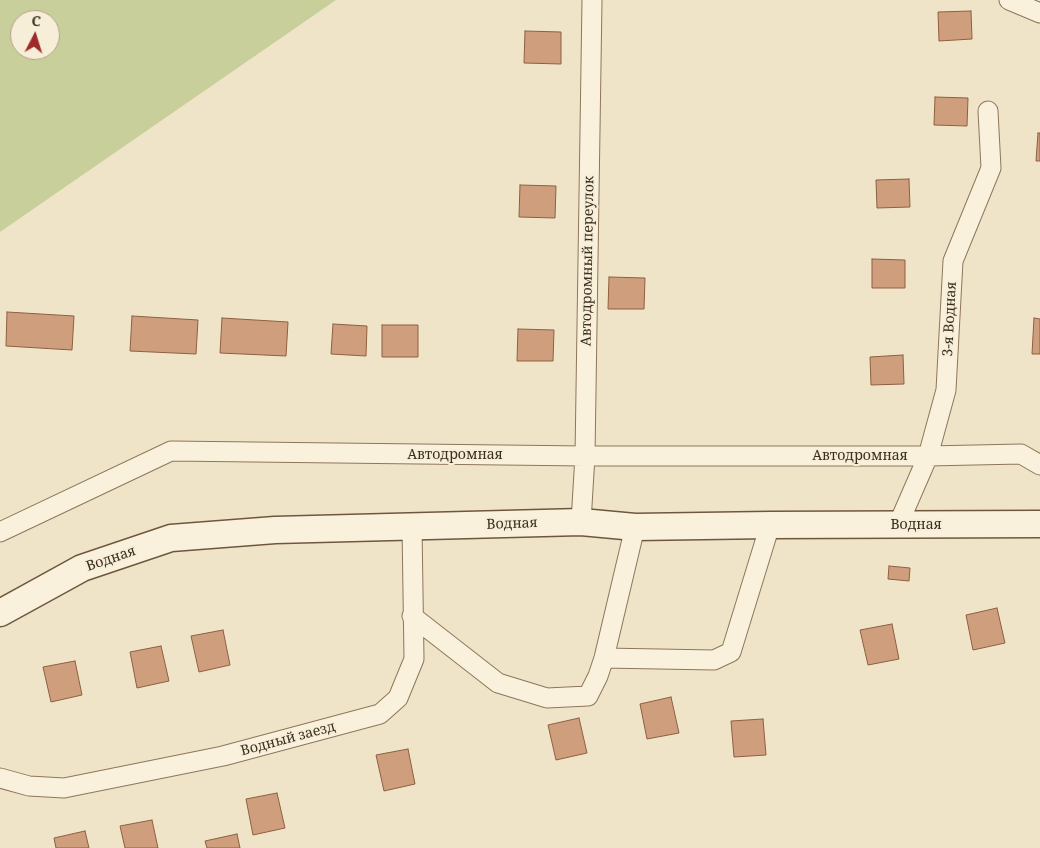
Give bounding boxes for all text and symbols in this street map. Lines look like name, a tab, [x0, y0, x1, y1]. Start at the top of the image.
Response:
north arrow	[10, 10, 60, 60]
text: С	[31, 11, 42, 30]
street label: Автодромный переулок	[578, 176, 598, 346]
street label: 3-я Водная	[940, 281, 960, 357]
street label: Автодромная	[407, 447, 503, 463]
street label: Автодромная	[812, 448, 908, 464]
street label: Водная	[486, 515, 538, 533]
street label: Водная	[890, 517, 942, 533]
street label: Водная	[84, 543, 138, 575]
street label: Водный заезд	[239, 718, 337, 760]

